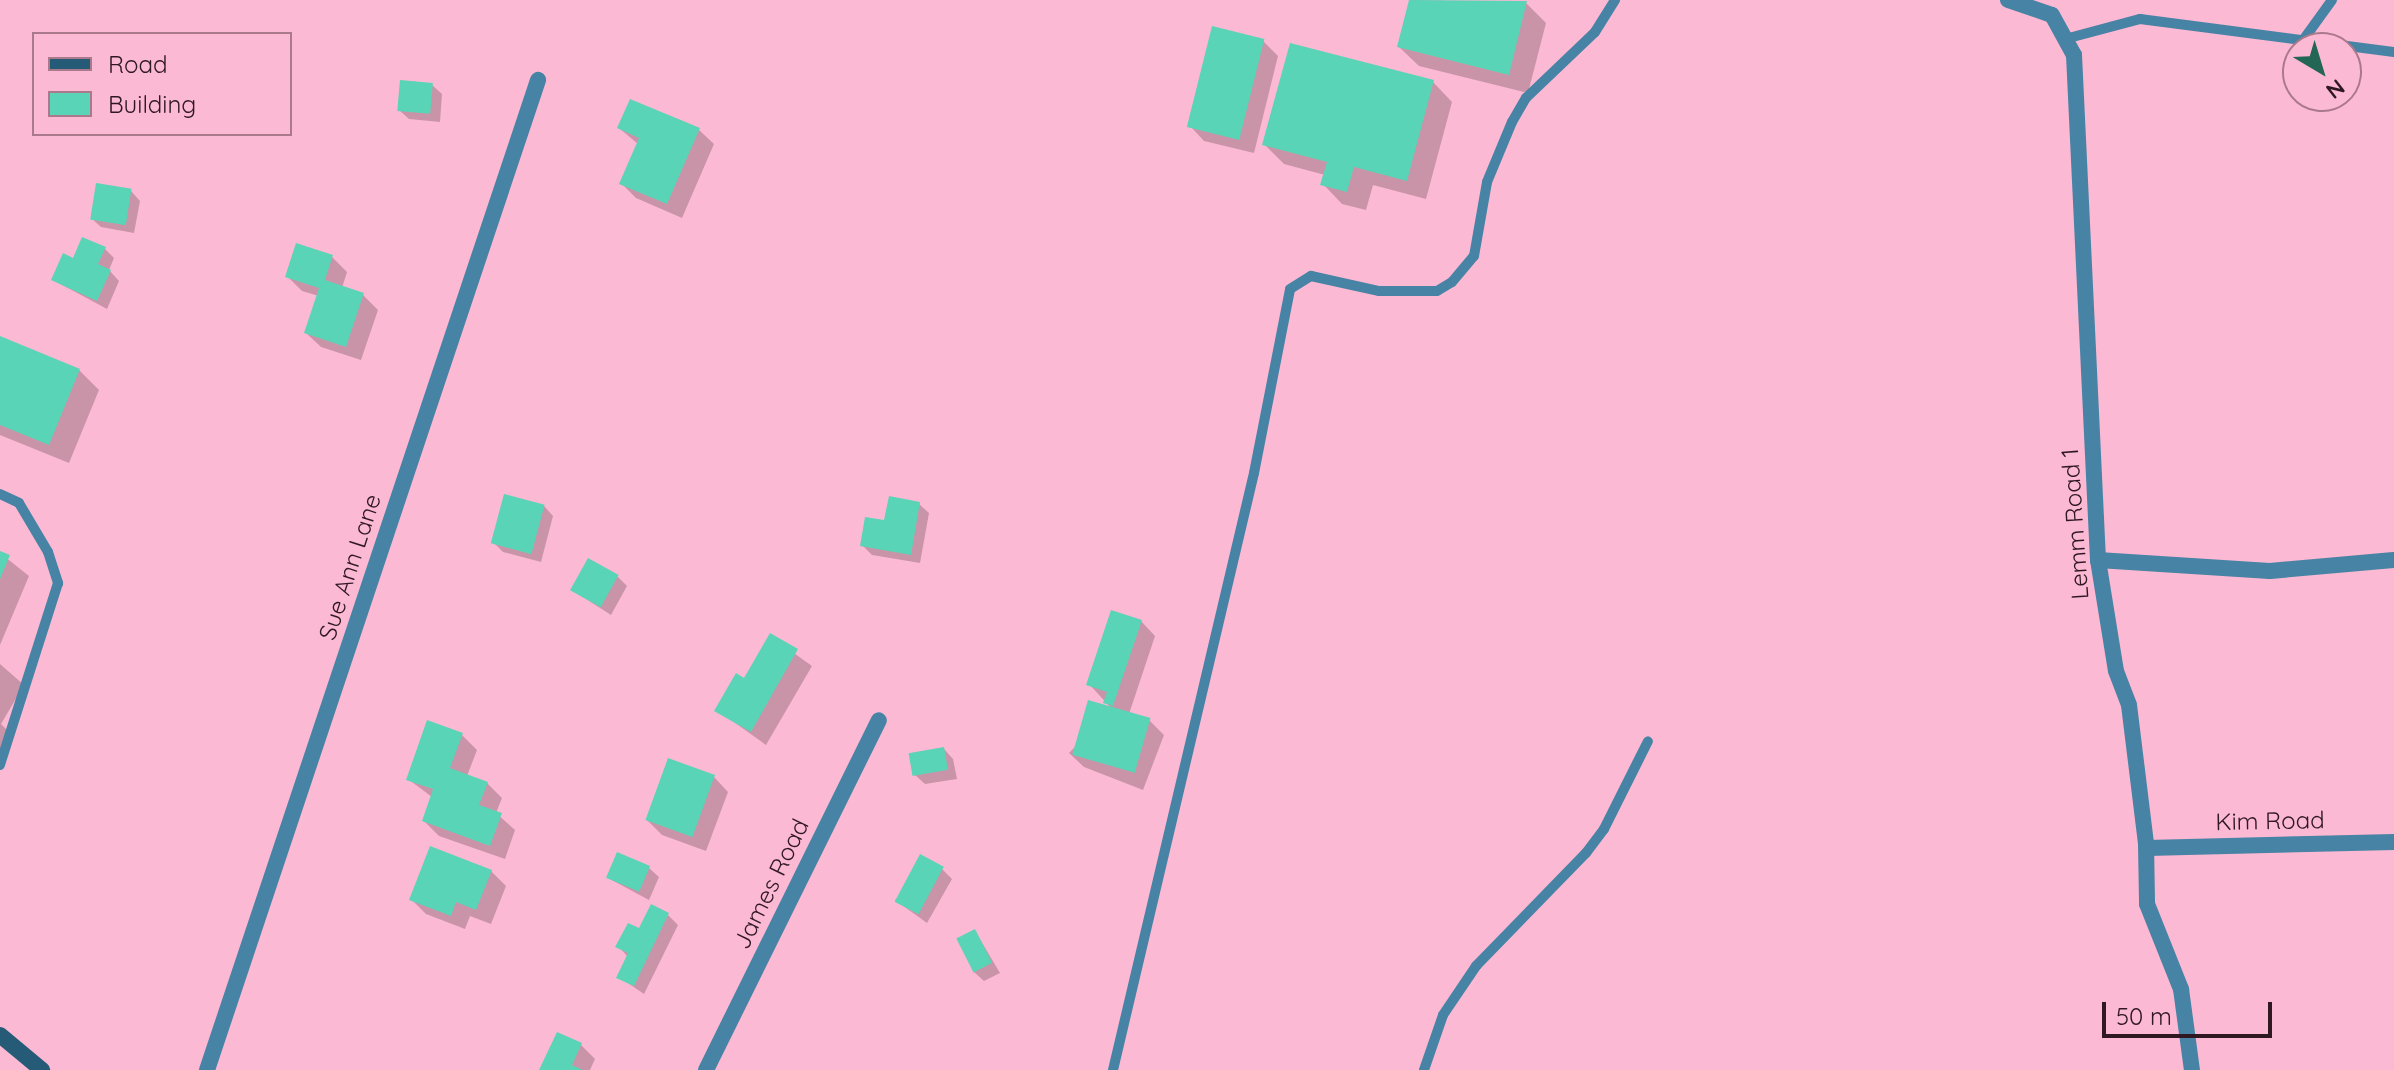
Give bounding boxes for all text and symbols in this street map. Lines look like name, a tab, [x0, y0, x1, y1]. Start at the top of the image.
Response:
legend	[32, 32, 292, 136]
north arrow	[2282, 32, 2362, 112]
text: Road	[108, 49, 168, 79]
text: N	[2321, 73, 2351, 105]
text: Building	[108, 89, 196, 119]
street label: Lemm Road 1	[2055, 447, 2095, 601]
street label: Sue Ann Lane	[313, 490, 387, 644]
street label: Kim Road	[2215, 806, 2325, 836]
street label: James Road	[727, 814, 815, 954]
scale bar	[2106, 986, 2276, 1036]
text: 50 m	[2116, 1001, 2172, 1031]

